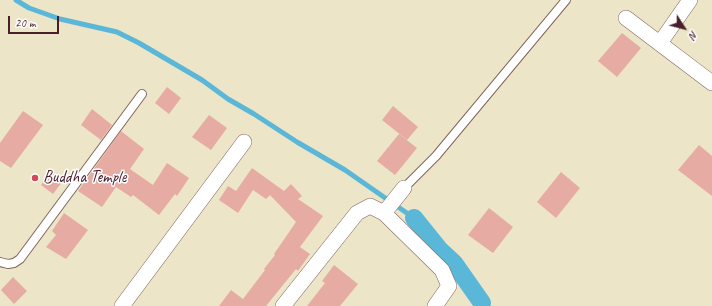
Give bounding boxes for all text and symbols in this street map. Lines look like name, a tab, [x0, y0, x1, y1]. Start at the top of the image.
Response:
scale bar	[10, 8, 61, 34]
north arrow	[664, 8, 704, 48]
text: 20 m	[15, 15, 35, 31]
text: N	[686, 28, 701, 42]
place label: Buddha Temple	[43, 168, 126, 188]
marker: Buddha Temple	[30, 173, 40, 183]

